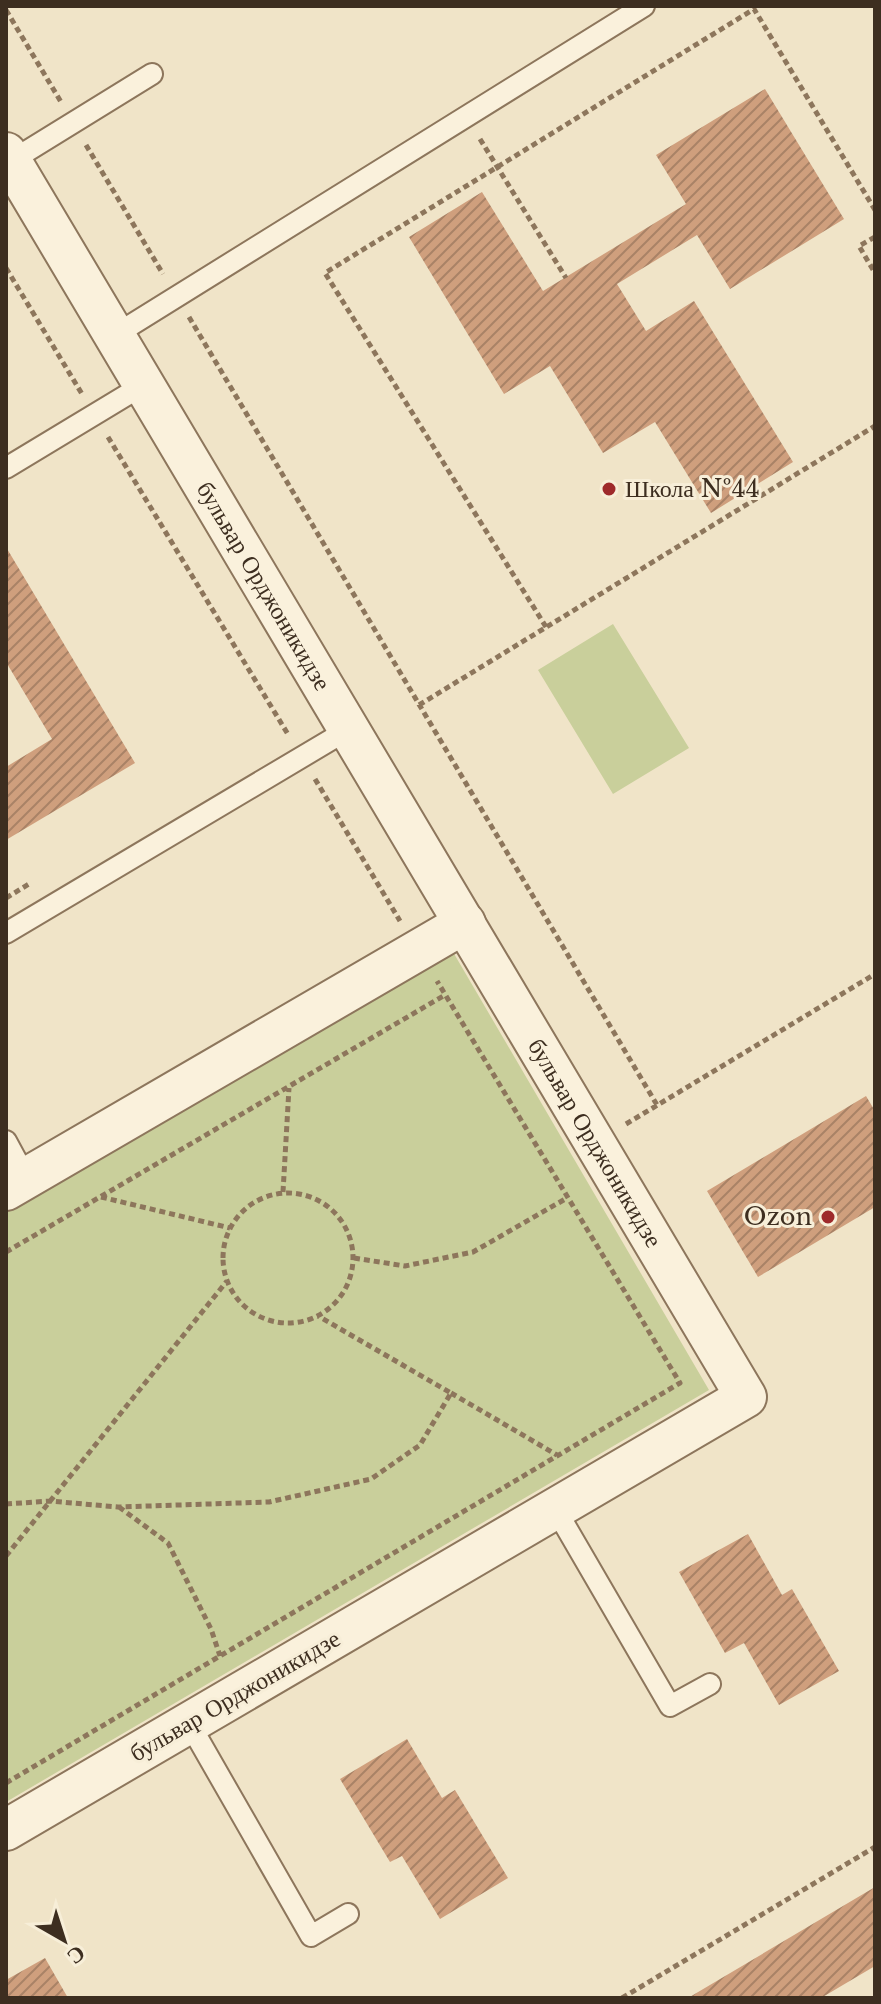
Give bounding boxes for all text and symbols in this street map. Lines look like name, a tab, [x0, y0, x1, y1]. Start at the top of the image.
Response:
place label: Школа №44	[625, 474, 760, 503]
street label: бульвар Орджоникидзе	[191, 476, 337, 696]
marker: Школа №44	[600, 480, 618, 498]
street label: бульвар Орджоникидзе	[522, 1033, 669, 1252]
place label: Ozon	[744, 1202, 812, 1231]
marker: Ozon	[819, 1208, 837, 1226]
street label: бульвар Орджоникидзе	[125, 1624, 345, 1768]
north arrow	[24, 1900, 104, 1980]
text: С	[62, 1940, 91, 1971]

